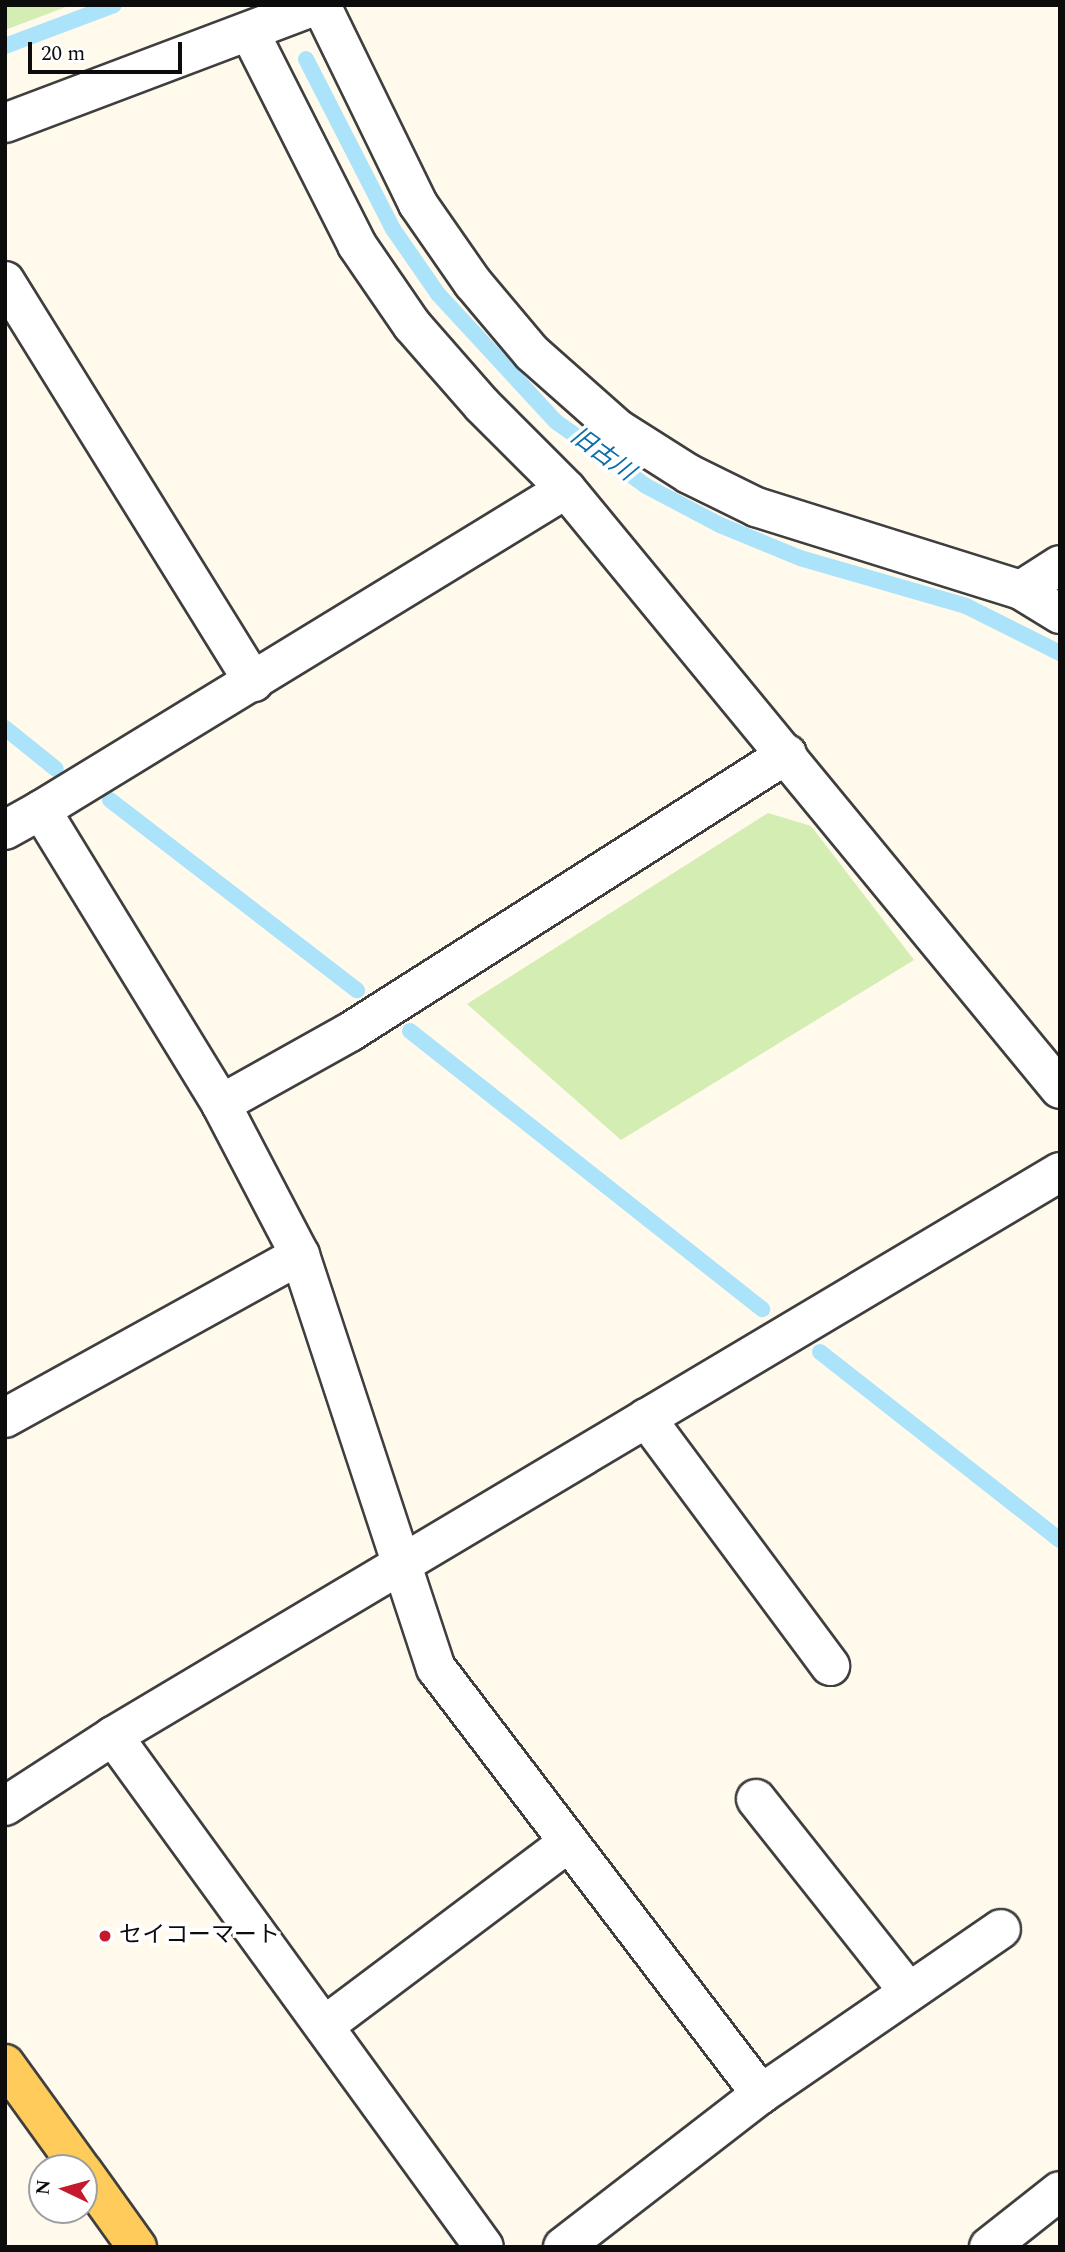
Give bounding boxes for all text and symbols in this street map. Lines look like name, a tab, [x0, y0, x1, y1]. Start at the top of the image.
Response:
scale bar	[32, 28, 186, 72]
text: 20 m	[41, 38, 85, 70]
water label: 旧古川	[564, 422, 640, 488]
place label: セイコーマート	[119, 1922, 280, 1950]
marker: セイコーマート	[97, 1928, 113, 1944]
north arrow	[28, 2154, 98, 2224]
text: N	[28, 2178, 59, 2196]

